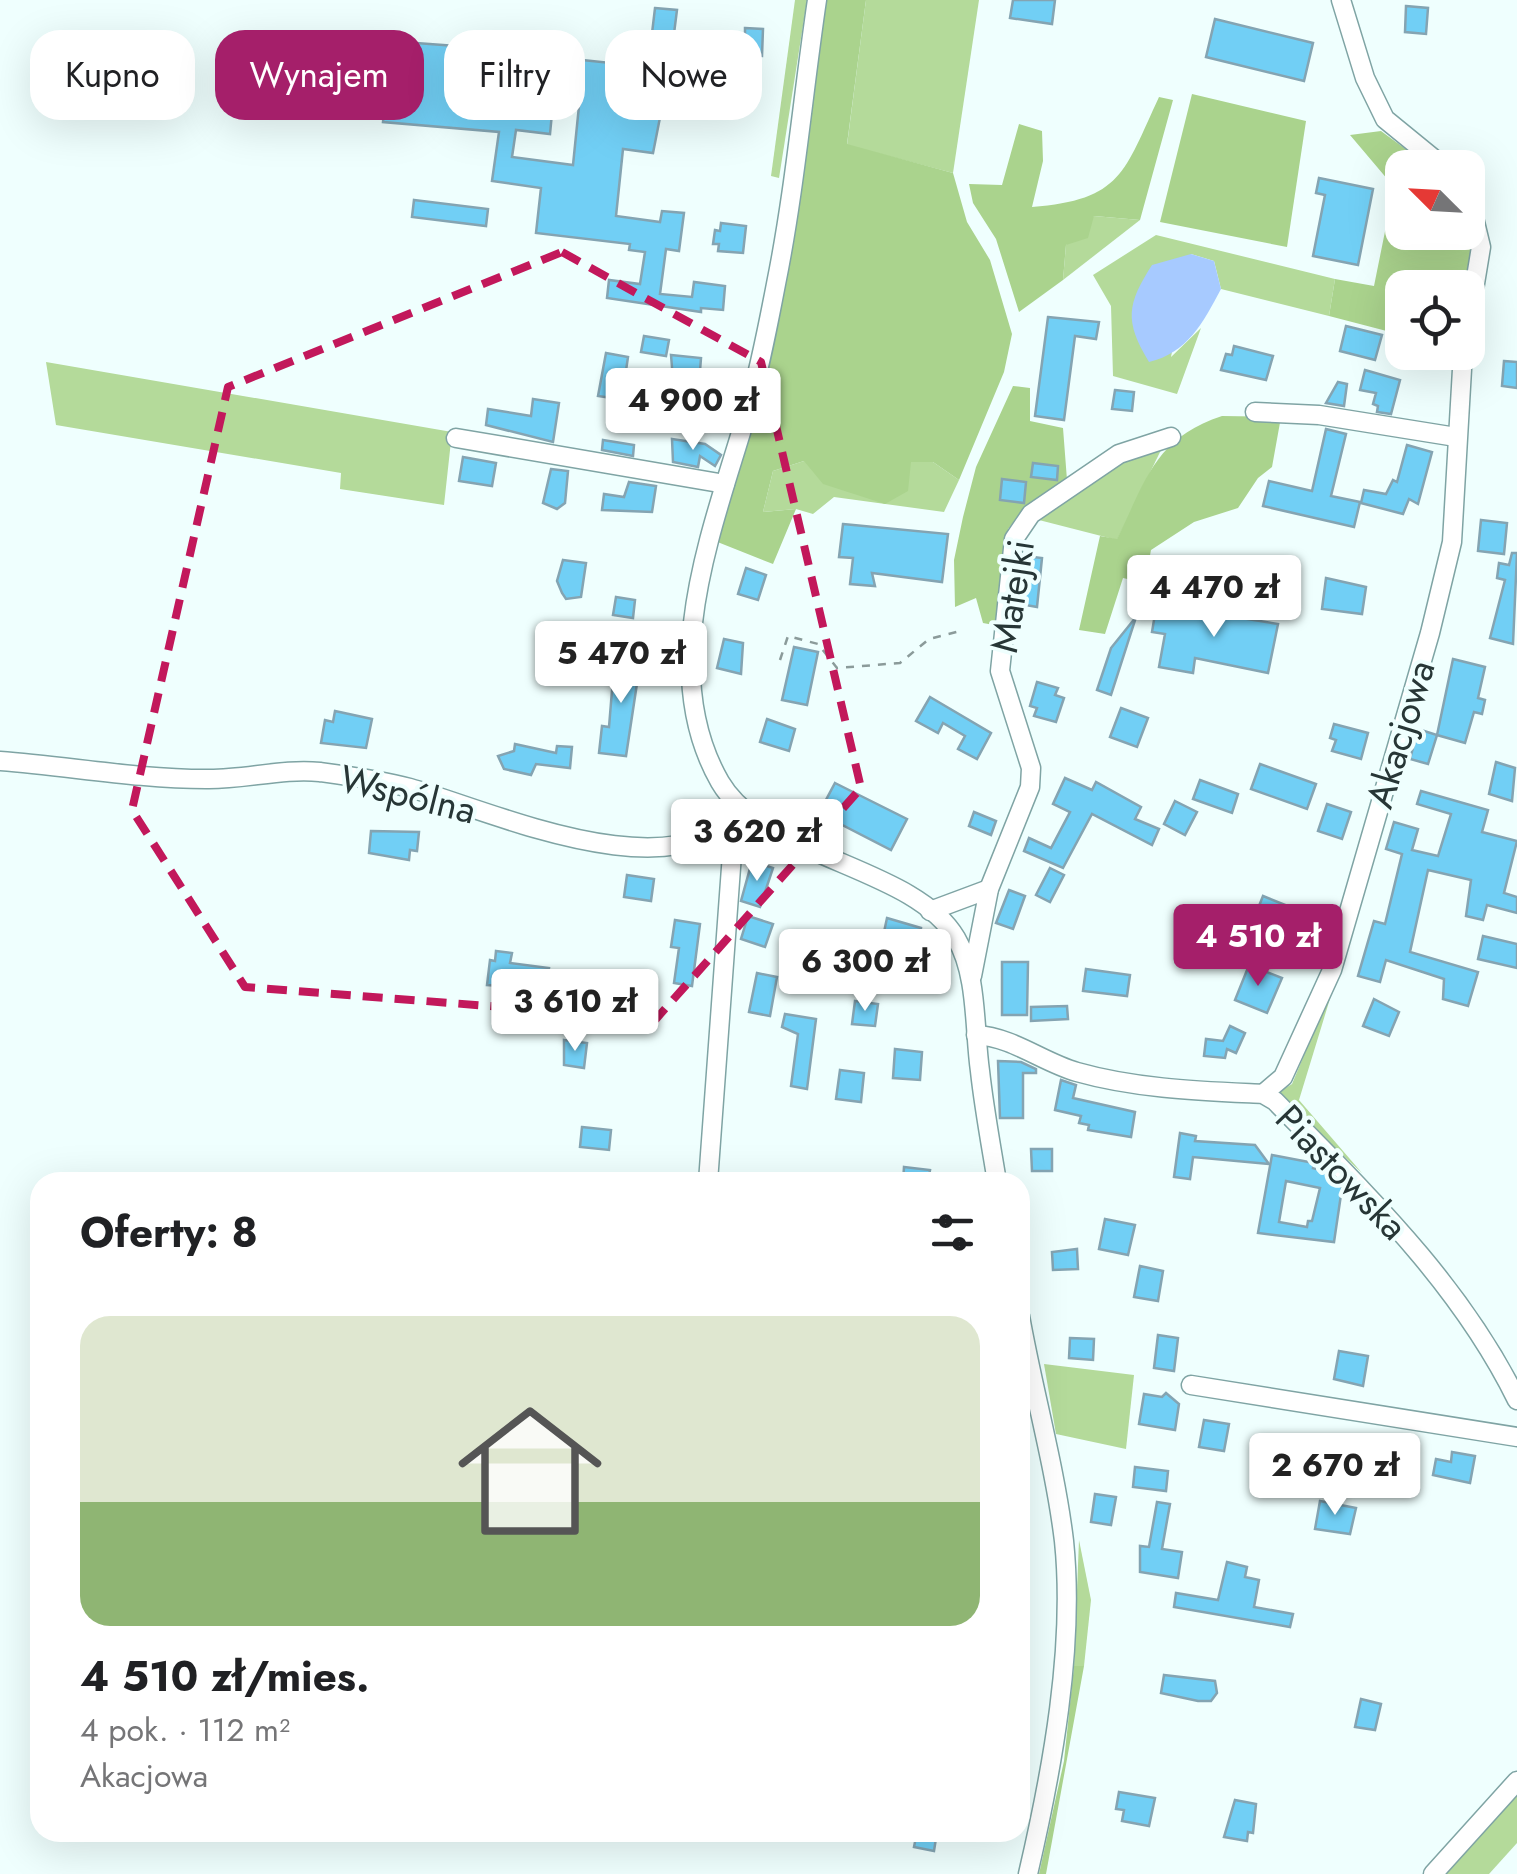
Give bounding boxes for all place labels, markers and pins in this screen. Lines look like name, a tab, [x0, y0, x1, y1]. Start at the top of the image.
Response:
pin: 4 900 zł	[590, 368, 796, 453]
pin: 4 470 zł	[1111, 555, 1317, 640]
pin: 5 470 zł	[518, 621, 724, 706]
pin: 3 620 zł	[654, 799, 860, 884]
pin: 4 510 zł	[1155, 904, 1361, 989]
pin: 6 300 zł	[762, 929, 968, 1014]
pin: 3 610 zł	[472, 969, 678, 1054]
pin: 2 670 zł	[1232, 1433, 1438, 1518]

